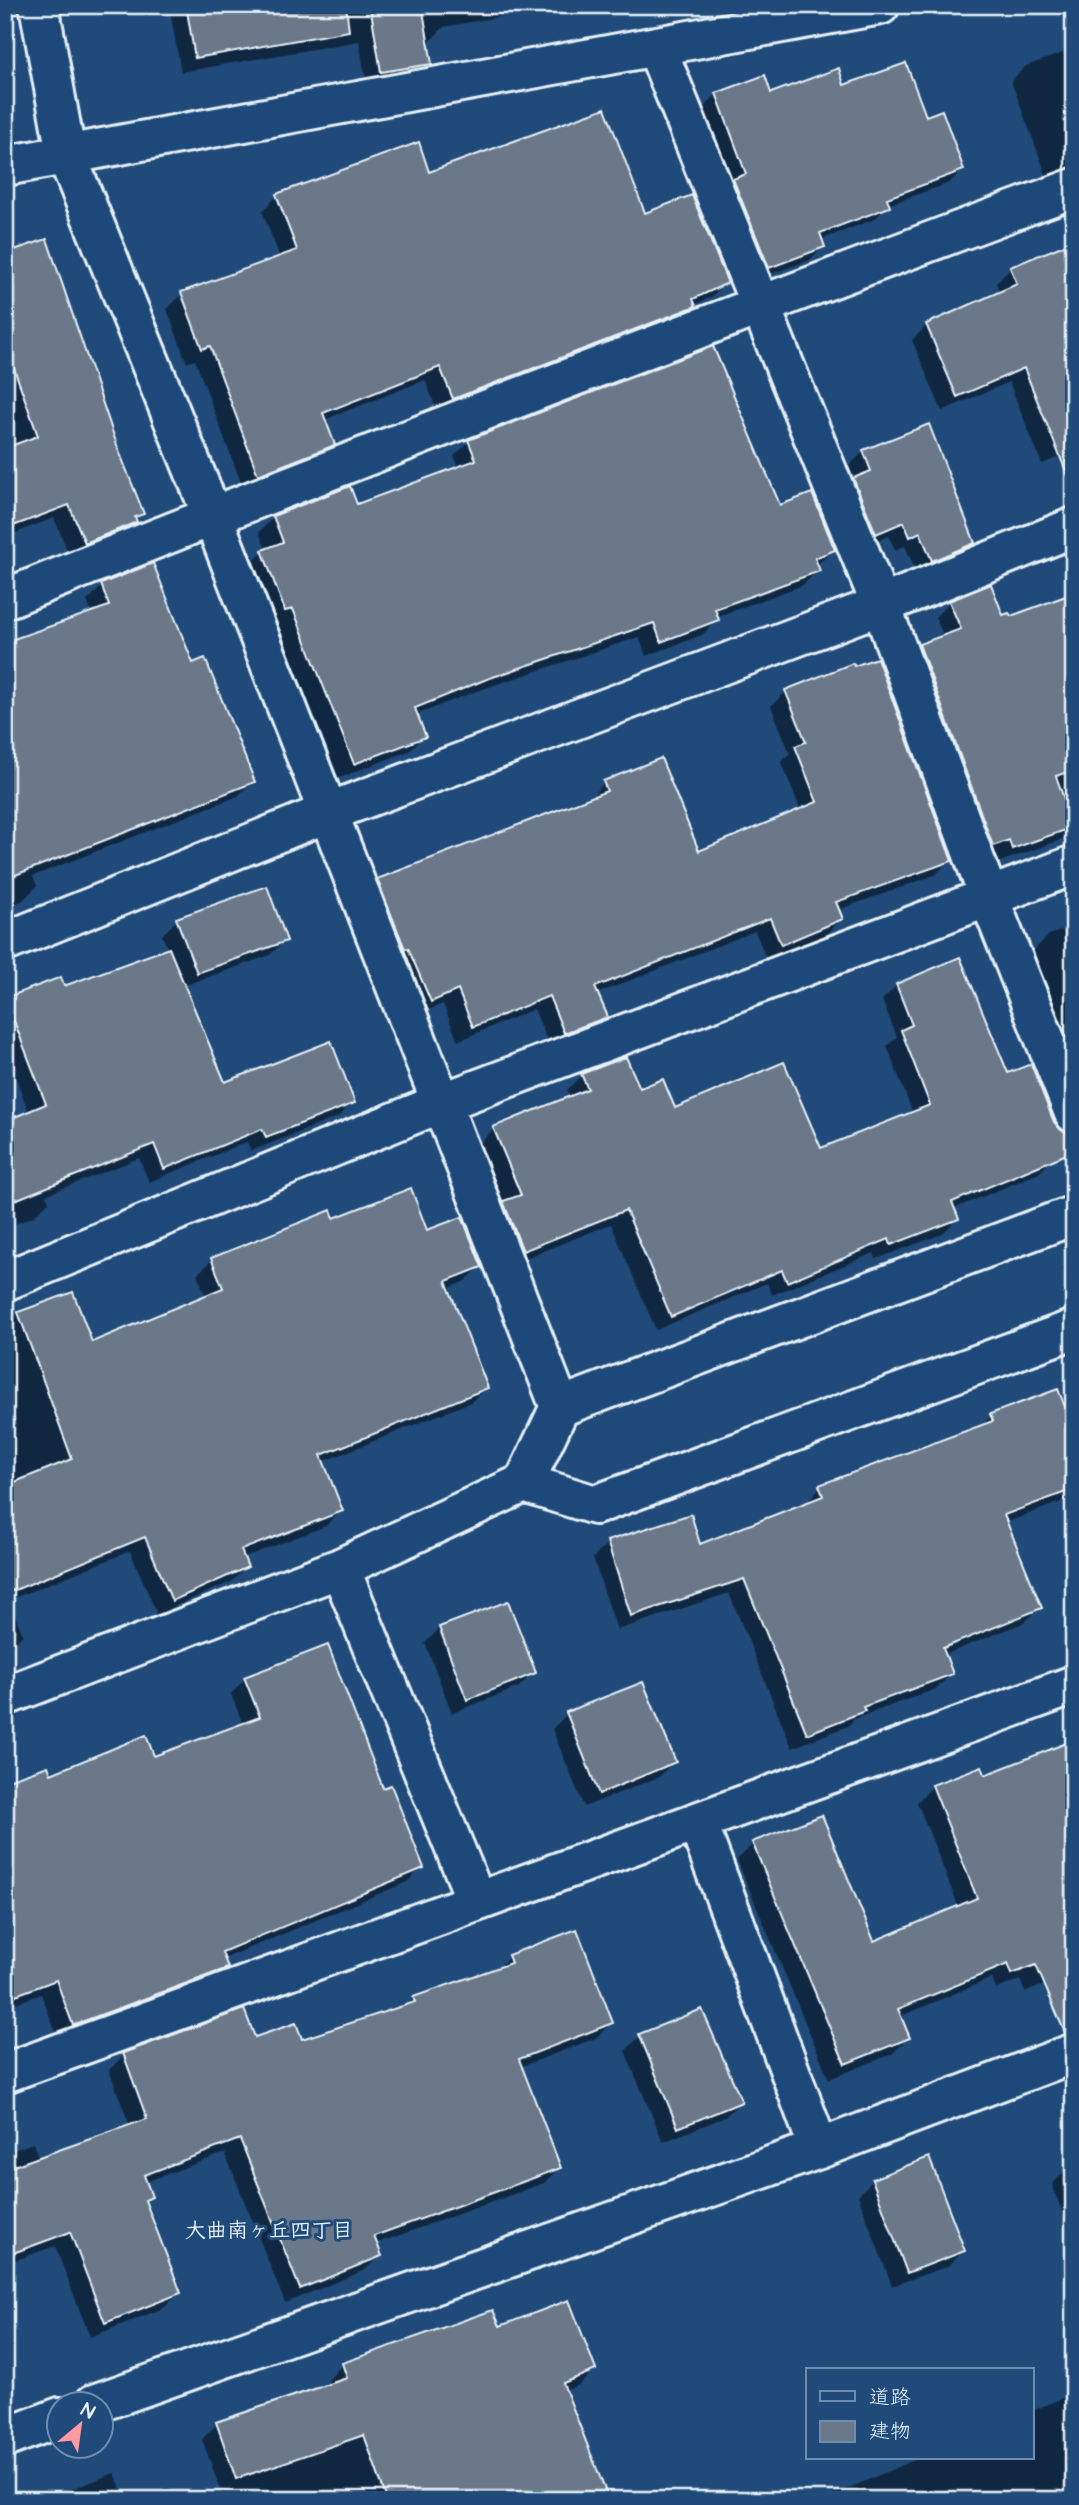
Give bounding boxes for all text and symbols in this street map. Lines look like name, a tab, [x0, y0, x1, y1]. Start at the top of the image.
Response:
district label: 大曲南ヶ丘四丁目	[185, 2216, 353, 2245]
legend	[806, 2368, 1034, 2460]
text: 道路	[869, 2383, 911, 2412]
north arrow	[46, 2390, 116, 2460]
text: N	[76, 2397, 99, 2426]
text: 建物	[869, 2417, 911, 2446]

